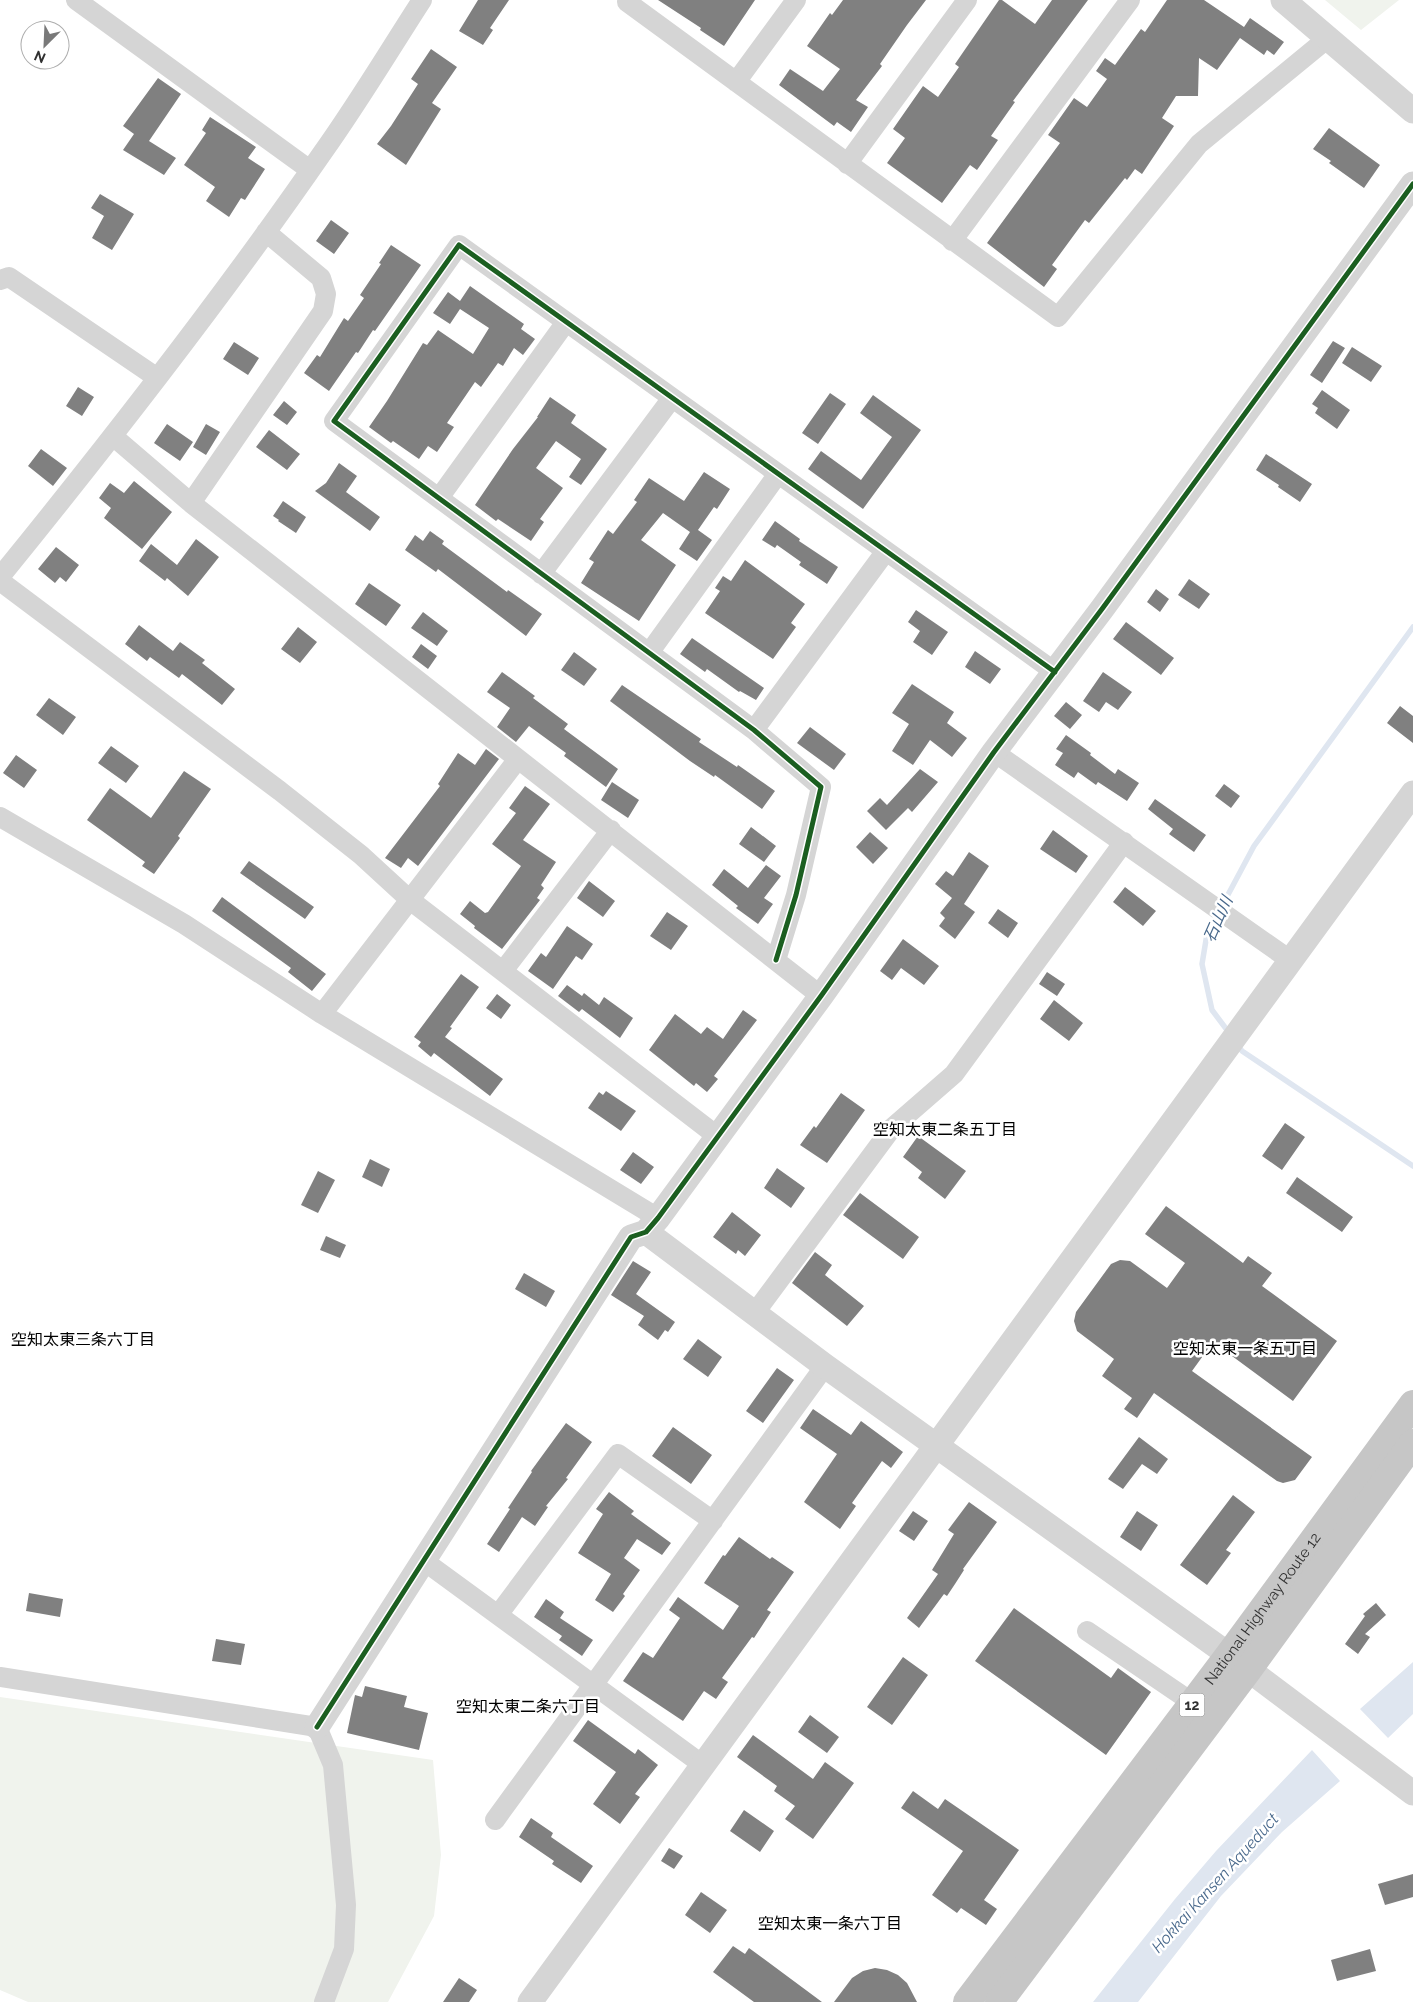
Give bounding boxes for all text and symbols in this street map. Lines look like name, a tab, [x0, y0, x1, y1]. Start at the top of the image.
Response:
north arrow	[20, 20, 70, 70]
text: N	[32, 47, 48, 66]
water label: 石山川	[1200, 891, 1237, 945]
district label: 空知太東二条五丁目	[873, 1120, 1017, 1139]
district label: 空知太東三条六丁目	[11, 1330, 155, 1349]
district label: 空知太東一条五丁目	[1173, 1339, 1317, 1358]
street label: National Highway Route 12	[1201, 1529, 1325, 1688]
road number: 12	[1180, 1694, 1204, 1716]
district label: 空知太東二条六丁目	[456, 1697, 600, 1716]
water label: Hokkai Kansen Aqueduct	[1148, 1809, 1283, 1956]
district label: 空知太東一条六丁目	[758, 1914, 902, 1933]

